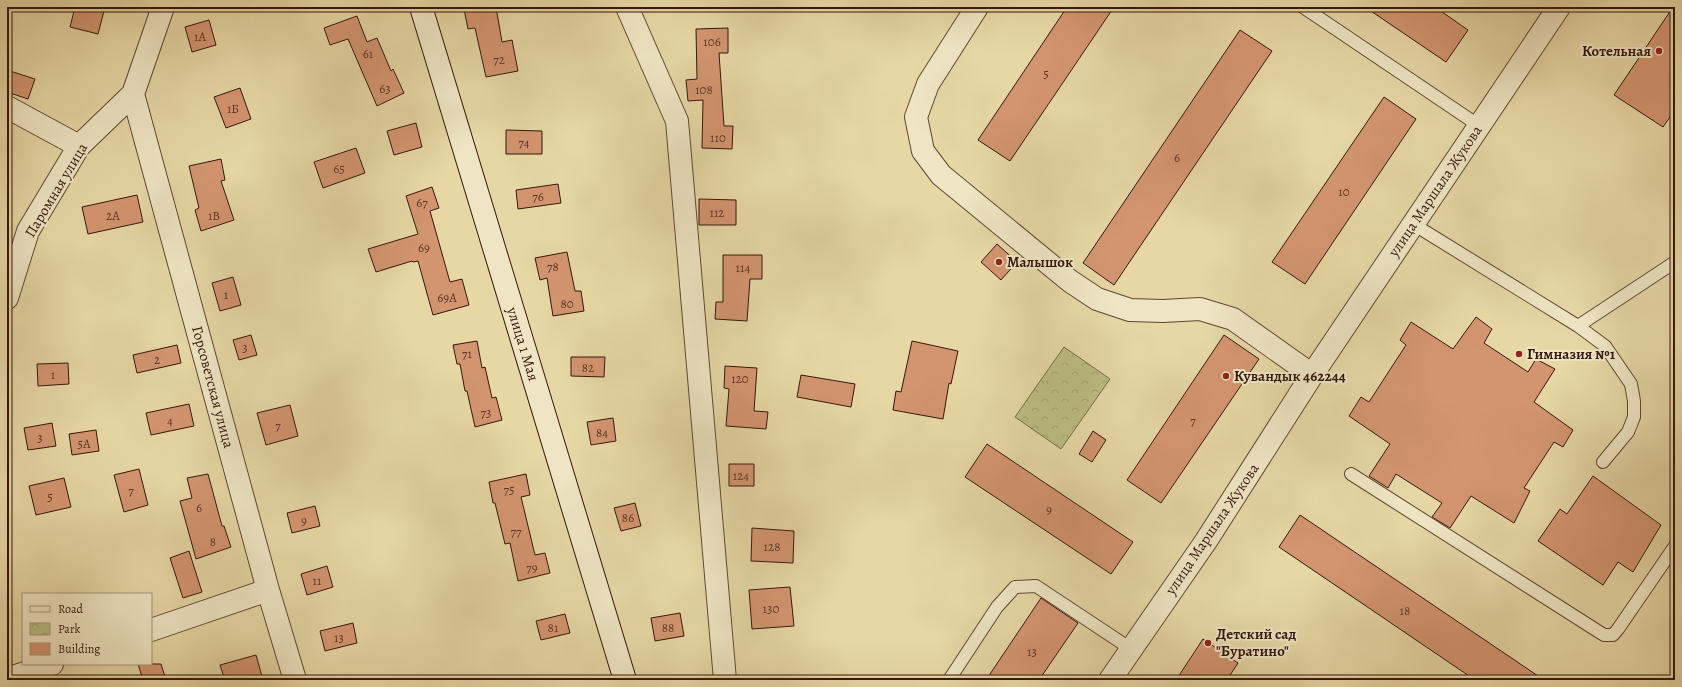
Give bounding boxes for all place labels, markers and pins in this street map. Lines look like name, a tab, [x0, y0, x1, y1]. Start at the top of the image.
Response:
place label: Котельная	[1582, 41, 1651, 61]
marker: Котельная	[1654, 46, 1664, 56]
place label: Малышок	[1007, 252, 1073, 272]
marker: Малышок	[994, 257, 1004, 267]
place label: Гимназия №1	[1527, 344, 1616, 364]
marker: Гимназия №1	[1514, 349, 1524, 359]
place label: Кувандык 462244	[1234, 366, 1346, 386]
marker: Кувандык 462244	[1221, 371, 1231, 381]
place label: Детский сад "Буратино"	[1216, 624, 1296, 661]
marker: Детский сад "Буратино"	[1203, 638, 1213, 648]

